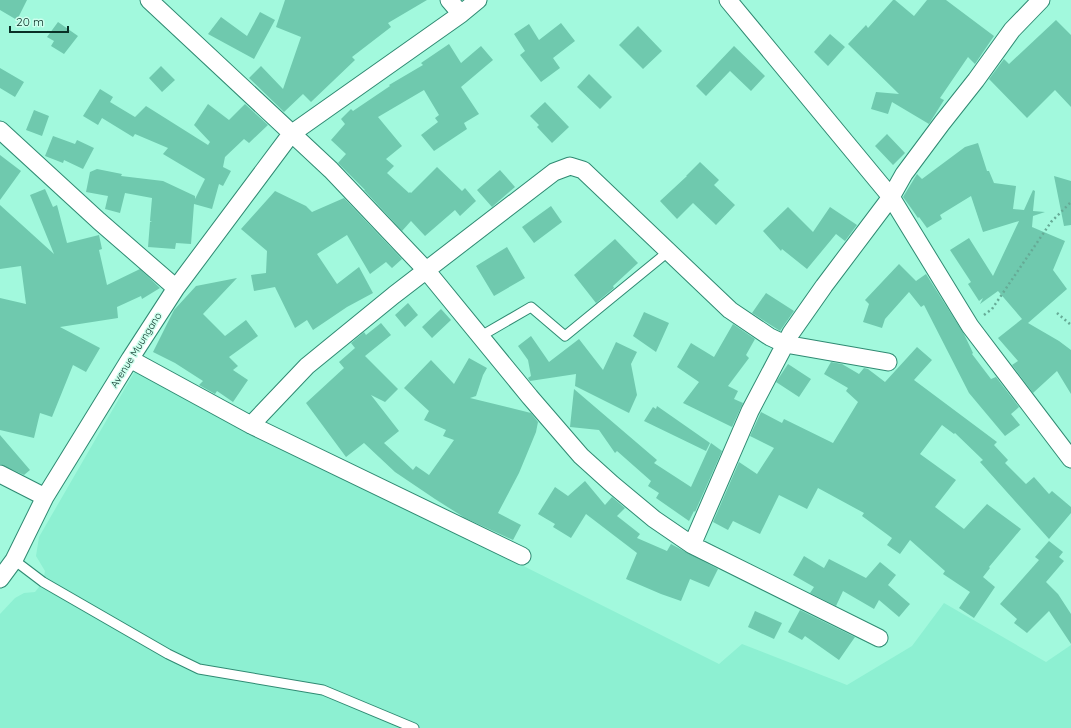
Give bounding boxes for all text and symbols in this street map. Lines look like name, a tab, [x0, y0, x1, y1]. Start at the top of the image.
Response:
scale bar	[10, 8, 68, 34]
text: 20 m	[16, 14, 44, 29]
street label: Avenue Muungano	[108, 310, 164, 390]

